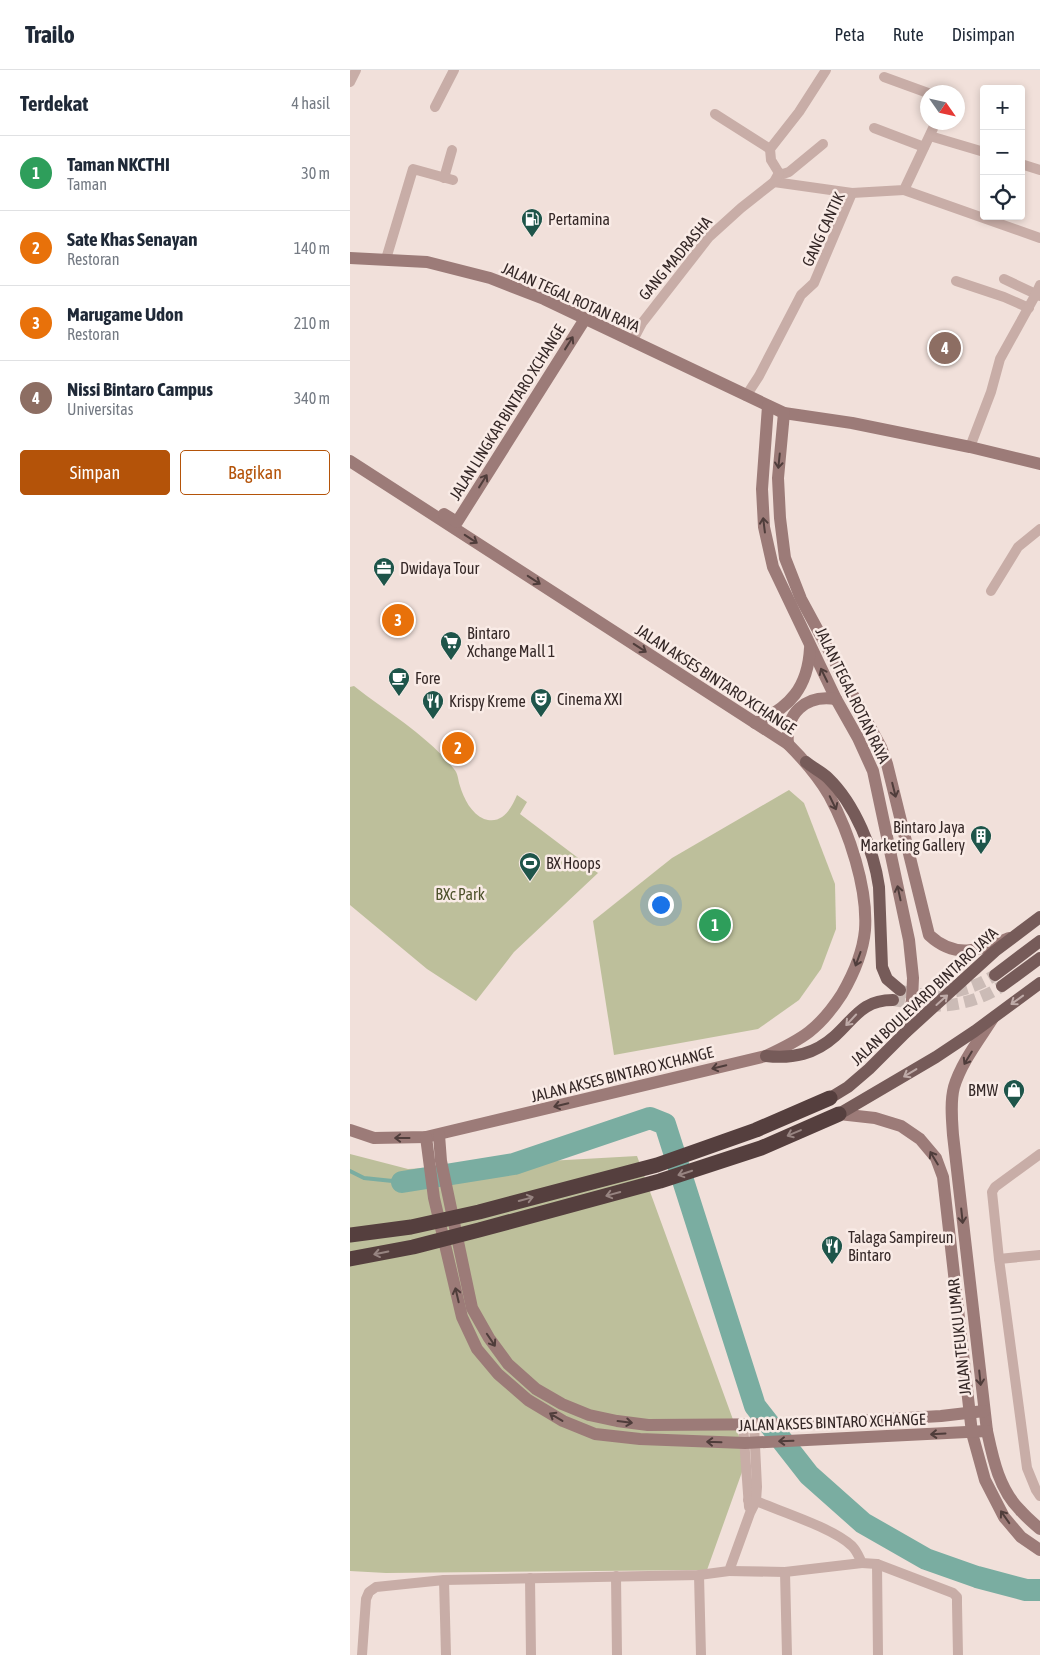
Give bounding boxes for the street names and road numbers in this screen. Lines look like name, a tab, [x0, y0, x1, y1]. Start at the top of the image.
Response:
street label: GANG CANTIK	[798, 189, 848, 269]
street label: GANG MADRASHA	[635, 212, 715, 303]
street label: JALAN TEGAL ROTAN RAYA	[499, 258, 643, 336]
street label: JALAN LINGKAR BINTARO XCHANGE	[445, 321, 569, 503]
street label: JALAN AKSES BINTARO XCHANGE	[632, 620, 800, 738]
street label: JALAN TEGAL ROTAN RAYA	[812, 624, 894, 766]
street label: JALAN BOULEVARD BINTARO JAYA	[847, 923, 1001, 1069]
street label: JALAN AKSES BINTARO XCHANGE	[529, 1043, 715, 1105]
street label: JALAN TEUKU UMAR	[944, 1278, 974, 1396]
street label: JALAN AKSES BINTARO XCHANGE	[738, 1410, 926, 1434]

